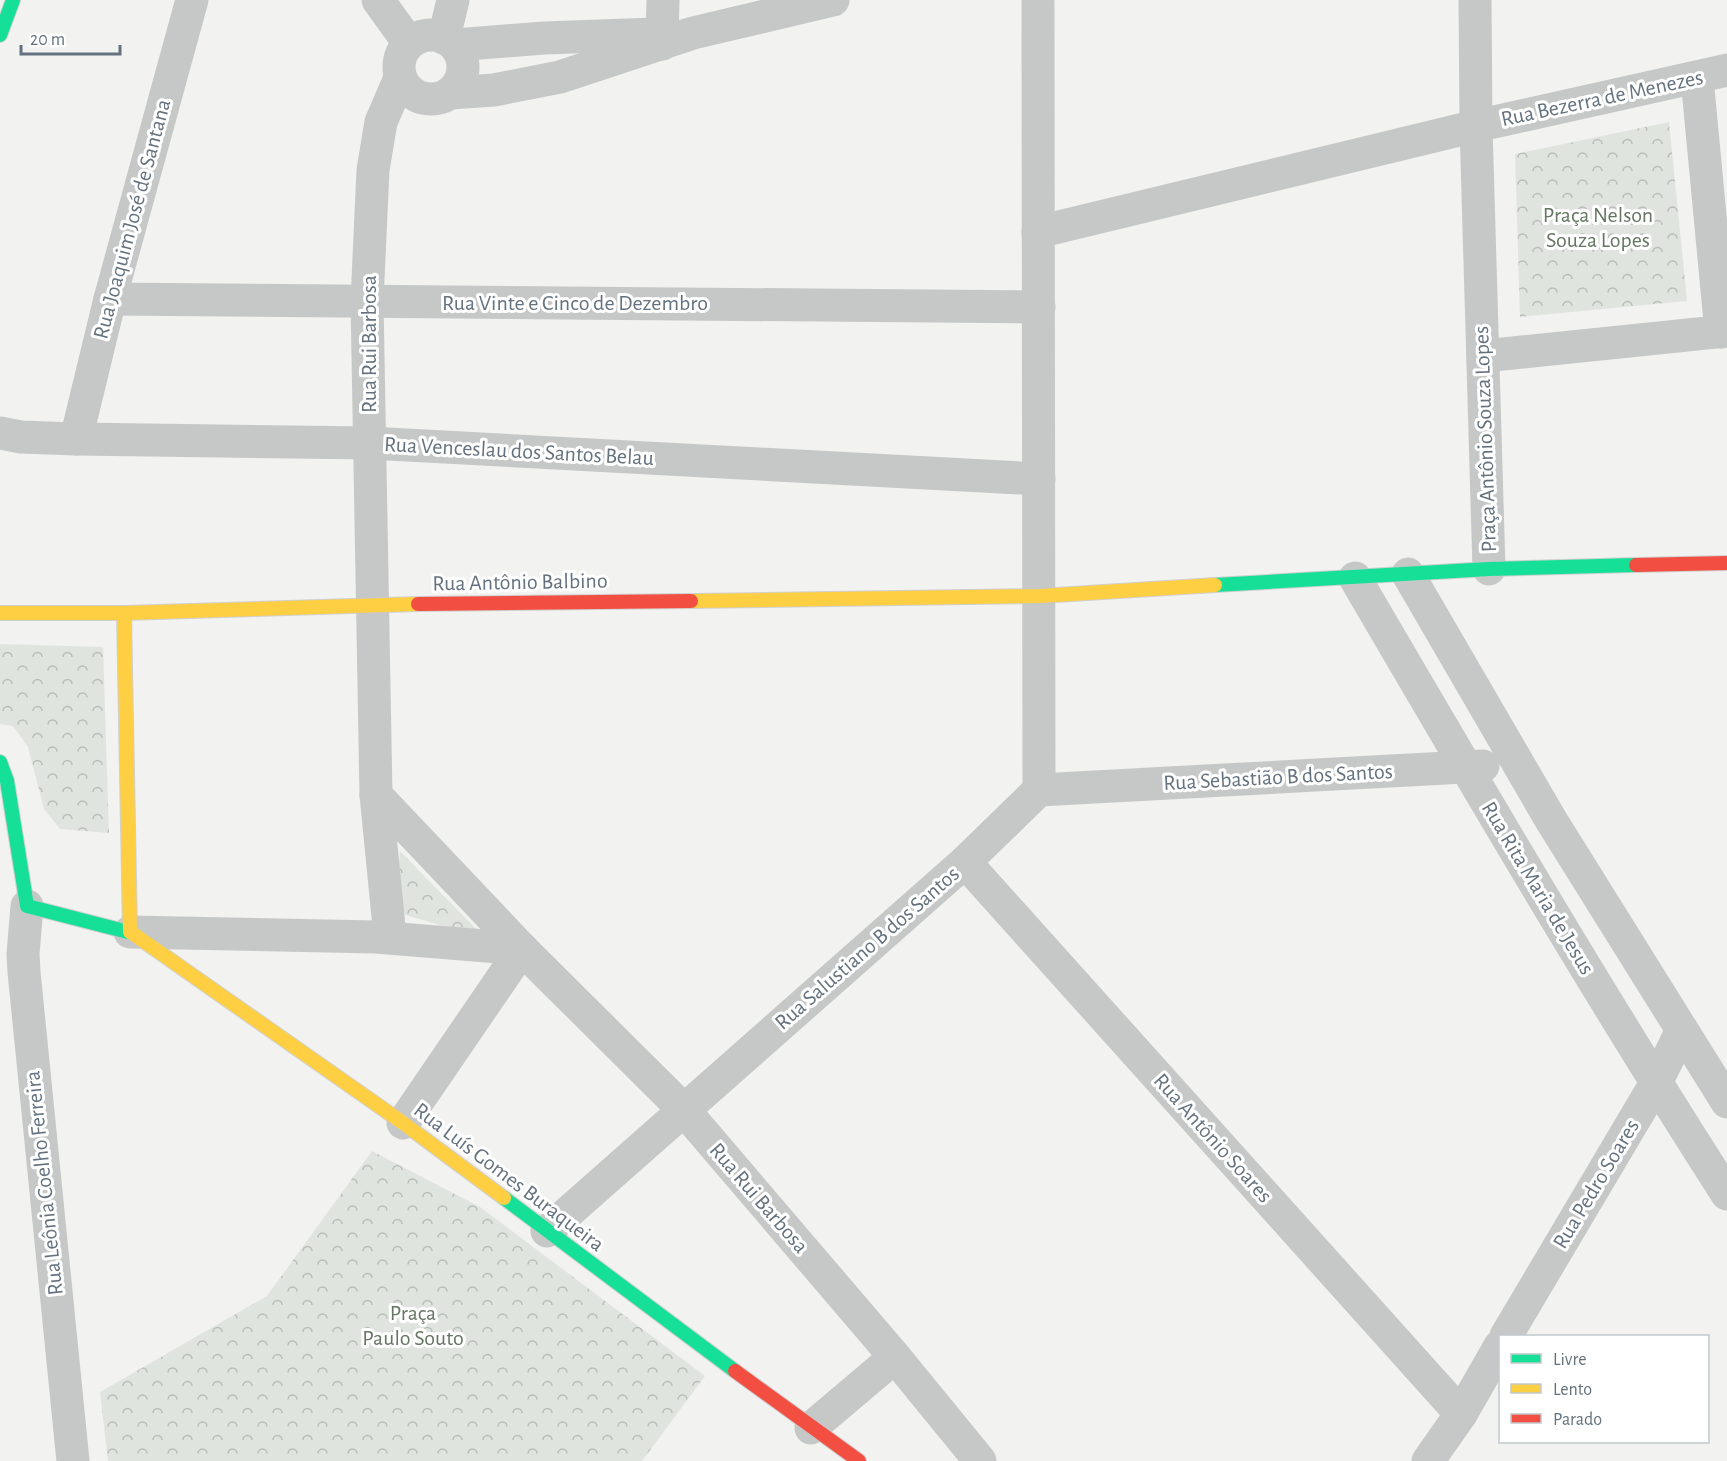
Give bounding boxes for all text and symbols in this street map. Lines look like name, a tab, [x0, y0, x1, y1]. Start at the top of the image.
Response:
scale bar	[21, 18, 120, 56]
text: 20 m	[30, 31, 65, 49]
street label: Rua Bezerra de Menezes	[1499, 66, 1705, 130]
street label: Rua Joaquim José de Santana	[89, 97, 175, 341]
park label: Praça Nelson Souza Lopes	[1543, 204, 1653, 251]
street label: Rua Rui Barbosa	[358, 275, 380, 413]
street label: Rua Vinte e Cinco de Dezembro	[442, 292, 708, 314]
street label: Praça Antônio Souza Lopes	[1470, 325, 1500, 553]
street label: Rua Venceslau dos Santos Belau	[384, 433, 654, 469]
street label: Rua Antônio Balbino	[432, 569, 608, 595]
street label: Rua Sebastião B dos Santos	[1163, 760, 1393, 794]
street label: Rua Rita Maria de Jesus	[1478, 798, 1598, 978]
street label: Rua Salustiano B dos Santos	[771, 862, 963, 1034]
street label: Rua Antônio Soares	[1150, 1069, 1276, 1207]
street label: Rua Leônia Coelho Ferreira	[21, 1070, 67, 1296]
street label: Rua Luís Gomes Buraqueira	[410, 1098, 608, 1256]
street label: Rua Pedro Soares	[1549, 1116, 1643, 1252]
street label: Rua Rui Barbosa	[705, 1139, 813, 1257]
park label: Praça Paulo Souto	[362, 1302, 464, 1349]
legend	[1499, 1335, 1709, 1443]
text: Livre	[1553, 1351, 1587, 1369]
text: Lento	[1553, 1381, 1592, 1399]
text: Parado	[1553, 1411, 1602, 1429]

